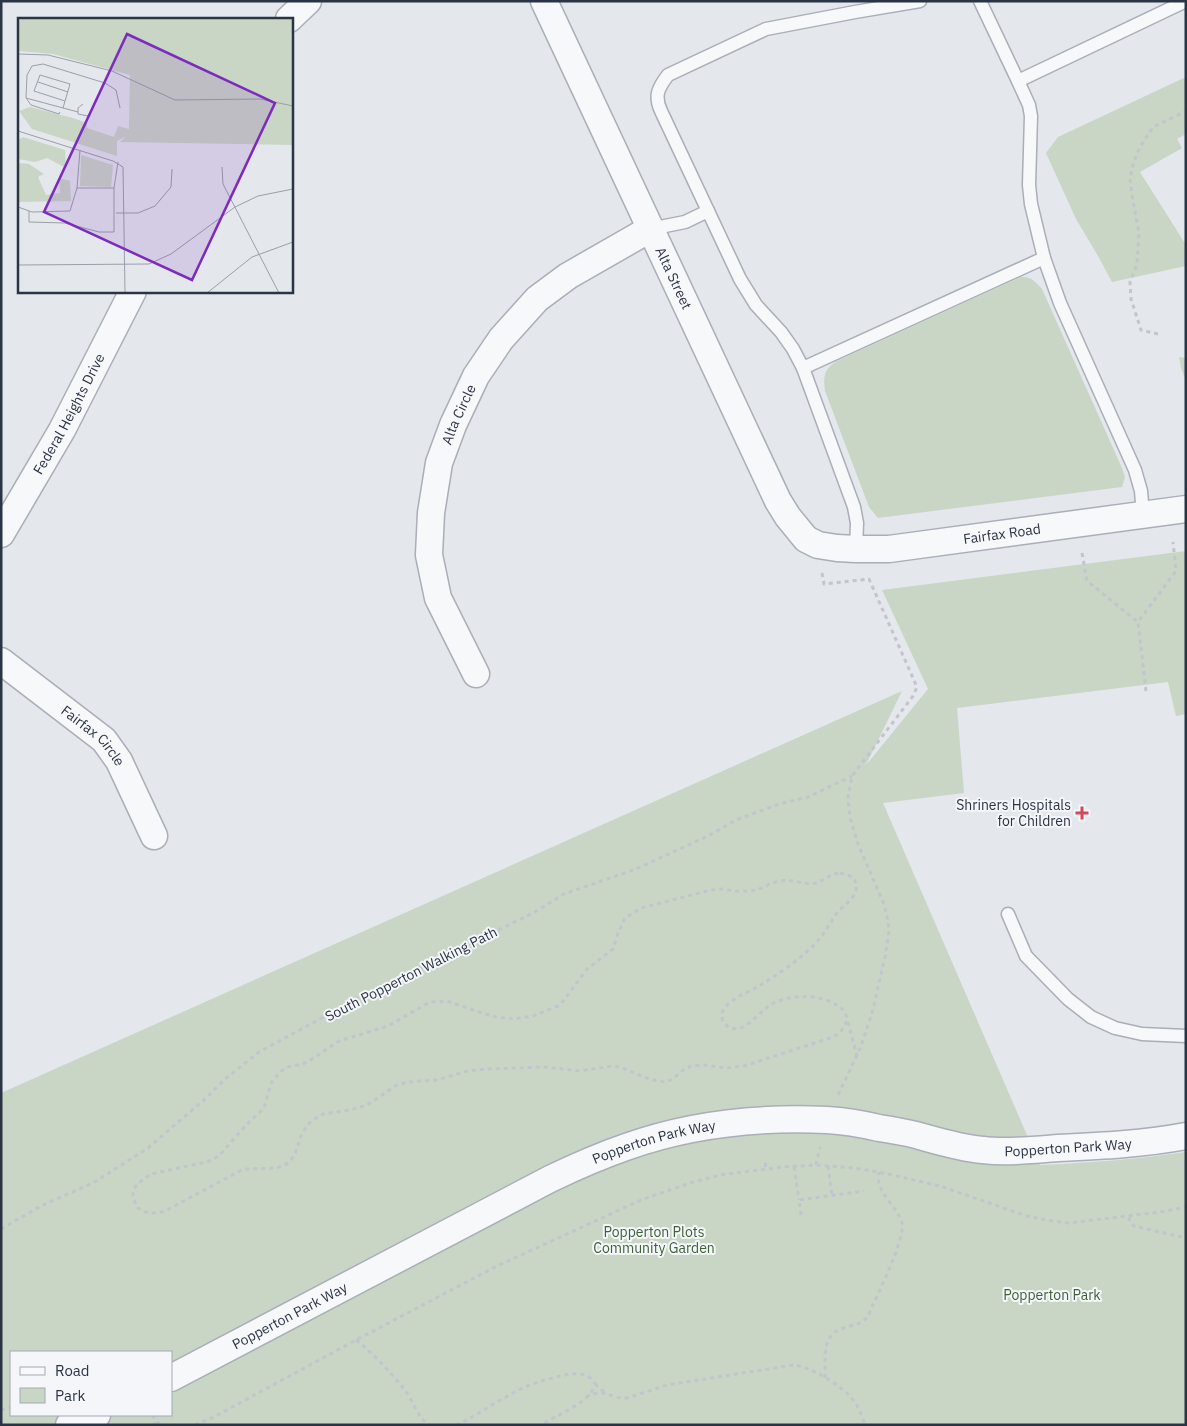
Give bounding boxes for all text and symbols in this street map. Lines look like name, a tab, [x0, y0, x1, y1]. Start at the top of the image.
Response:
inset map	[18, 18, 292, 292]
street label: Alta Street	[651, 244, 696, 312]
street label: Federal Heights Drive	[29, 350, 109, 478]
street label: Alta Circle	[438, 381, 480, 447]
street label: Fairfax Road	[962, 520, 1042, 548]
street label: Fairfax Circle	[58, 701, 129, 769]
place label: Shriners Hospitals for Children	[956, 796, 1071, 830]
marker: Shriners Hospitals for Children	[1075, 806, 1089, 820]
street label: South Popperton Walking Path	[322, 923, 500, 1025]
street label: Popperton Park Way	[590, 1116, 717, 1168]
street label: Popperton Park Way	[1004, 1134, 1133, 1160]
park label: Popperton Plots Community Garden	[593, 1223, 715, 1257]
street label: Popperton Park Way	[229, 1278, 350, 1353]
park label: Popperton Park	[1003, 1286, 1101, 1304]
legend	[10, 1351, 172, 1416]
text: Road	[55, 1361, 90, 1380]
text: Park	[55, 1386, 85, 1405]

